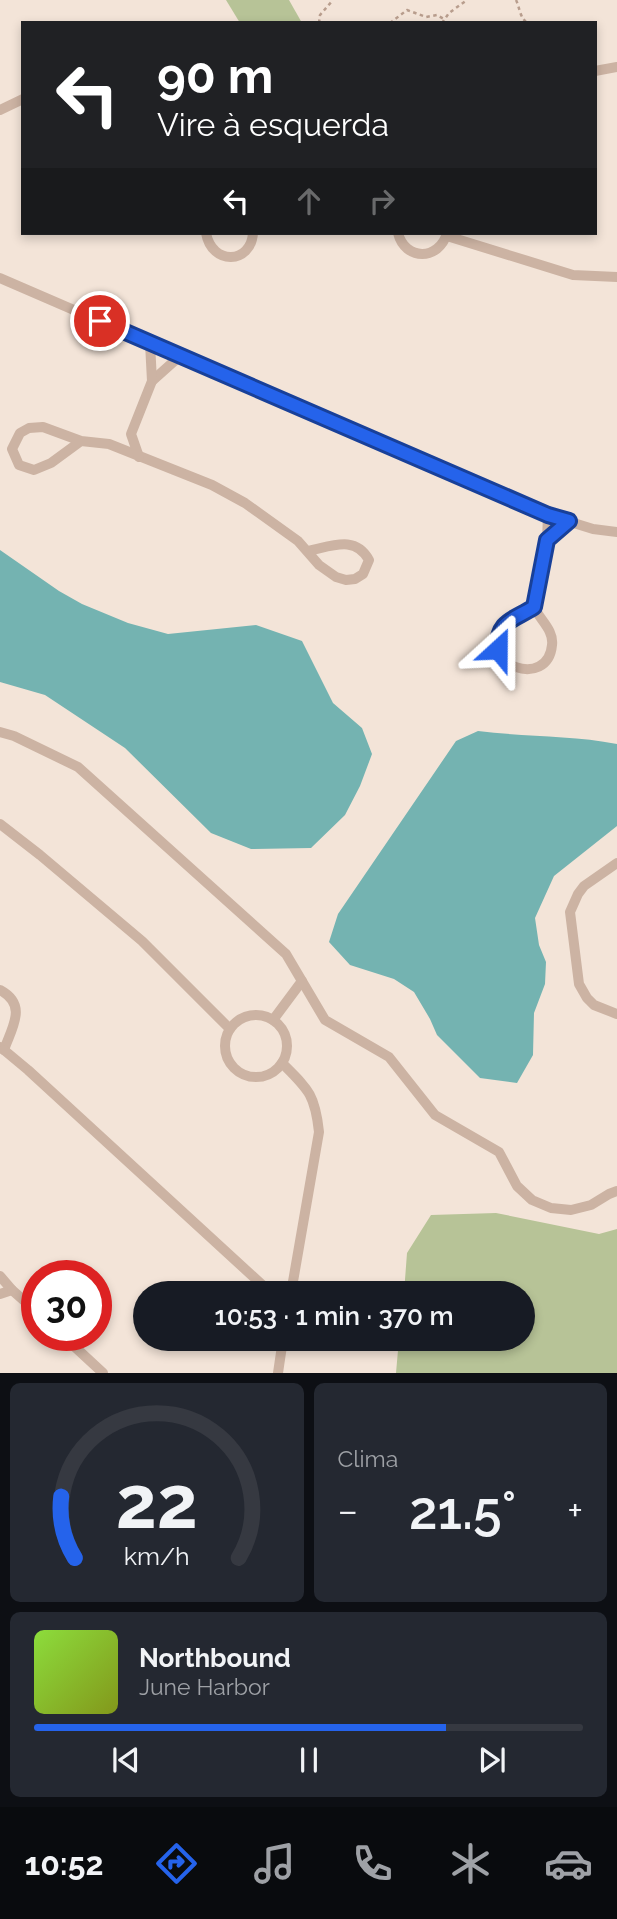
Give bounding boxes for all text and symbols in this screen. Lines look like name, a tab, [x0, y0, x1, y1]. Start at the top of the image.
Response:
text: 90 m	[157, 47, 273, 104]
icon: left	[42, 49, 133, 140]
text: Vire à esquerda	[157, 106, 389, 143]
icon: left	[217, 182, 255, 220]
icon: ahead	[290, 182, 328, 220]
icon: right	[363, 182, 401, 220]
pin	[70, 291, 130, 351]
icon: arrive	[81, 302, 119, 340]
position arrow	[461, 612, 535, 686]
speed limit sign: 30	[21, 1260, 112, 1351]
text: 10:53 · 1 min · 370 m	[215, 1301, 453, 1331]
text: Clima	[338, 1445, 398, 1472]
text: 22	[116, 1461, 198, 1546]
text: 21.5°	[409, 1480, 516, 1541]
text: −	[338, 1488, 358, 1533]
text: +	[567, 1488, 583, 1533]
text: km/h	[124, 1541, 190, 1571]
text: Northbound	[139, 1643, 291, 1673]
text: June Harbor	[139, 1673, 270, 1700]
icon: previous	[107, 1741, 145, 1779]
icon: pause	[290, 1741, 328, 1779]
icon: next	[473, 1741, 511, 1779]
icon: directions	[152, 1839, 201, 1888]
icon: music	[250, 1839, 299, 1888]
icon: phone	[348, 1839, 397, 1888]
icon: climate	[446, 1839, 495, 1888]
icon: car	[544, 1839, 593, 1888]
text: 10:52	[24, 1845, 104, 1882]

